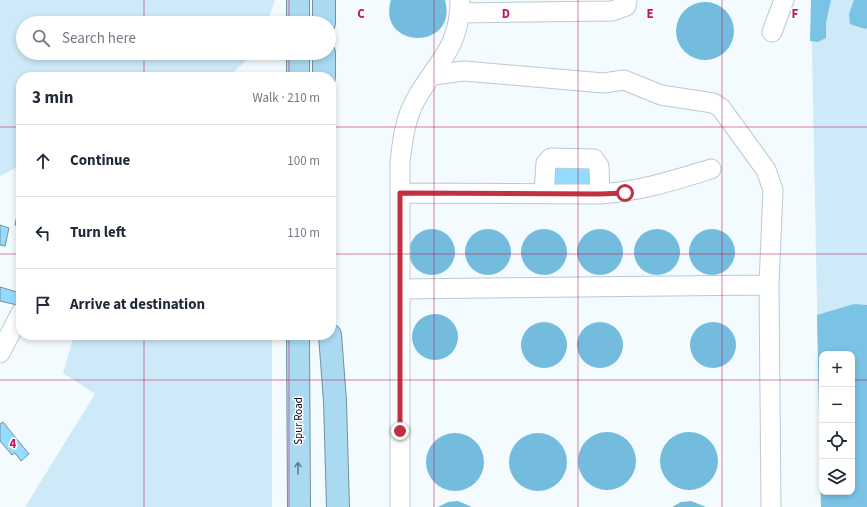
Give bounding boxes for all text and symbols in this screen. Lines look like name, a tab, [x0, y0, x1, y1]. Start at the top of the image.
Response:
text: C	[357, 5, 365, 23]
text: D	[502, 5, 510, 23]
text: E	[646, 5, 654, 23]
text: F	[792, 5, 799, 23]
search box	[16, 16, 336, 60]
icon: search	[30, 27, 52, 49]
text: Search here	[62, 28, 136, 49]
text: 3 min	[32, 86, 73, 110]
text: Walk · 210 m	[252, 89, 320, 107]
icon: ahead	[32, 150, 54, 172]
text: Continue	[70, 150, 130, 171]
text: 100 m	[287, 152, 320, 170]
route start	[616, 184, 634, 202]
icon: left	[32, 222, 54, 244]
text: Turn left	[70, 222, 126, 243]
text: 110 m	[287, 224, 320, 242]
icon: arrive	[32, 294, 54, 316]
text: Arrive at destination	[70, 294, 205, 315]
map controls	[819, 351, 855, 495]
button: +	[819, 351, 855, 387]
button: −	[819, 387, 855, 423]
street label: Spur Road	[291, 397, 306, 445]
route end	[391, 422, 409, 440]
button: locate	[819, 423, 855, 459]
text: 4	[10, 435, 17, 453]
button: layers	[819, 459, 855, 495]
one-way arrow	[294, 462, 302, 475]

